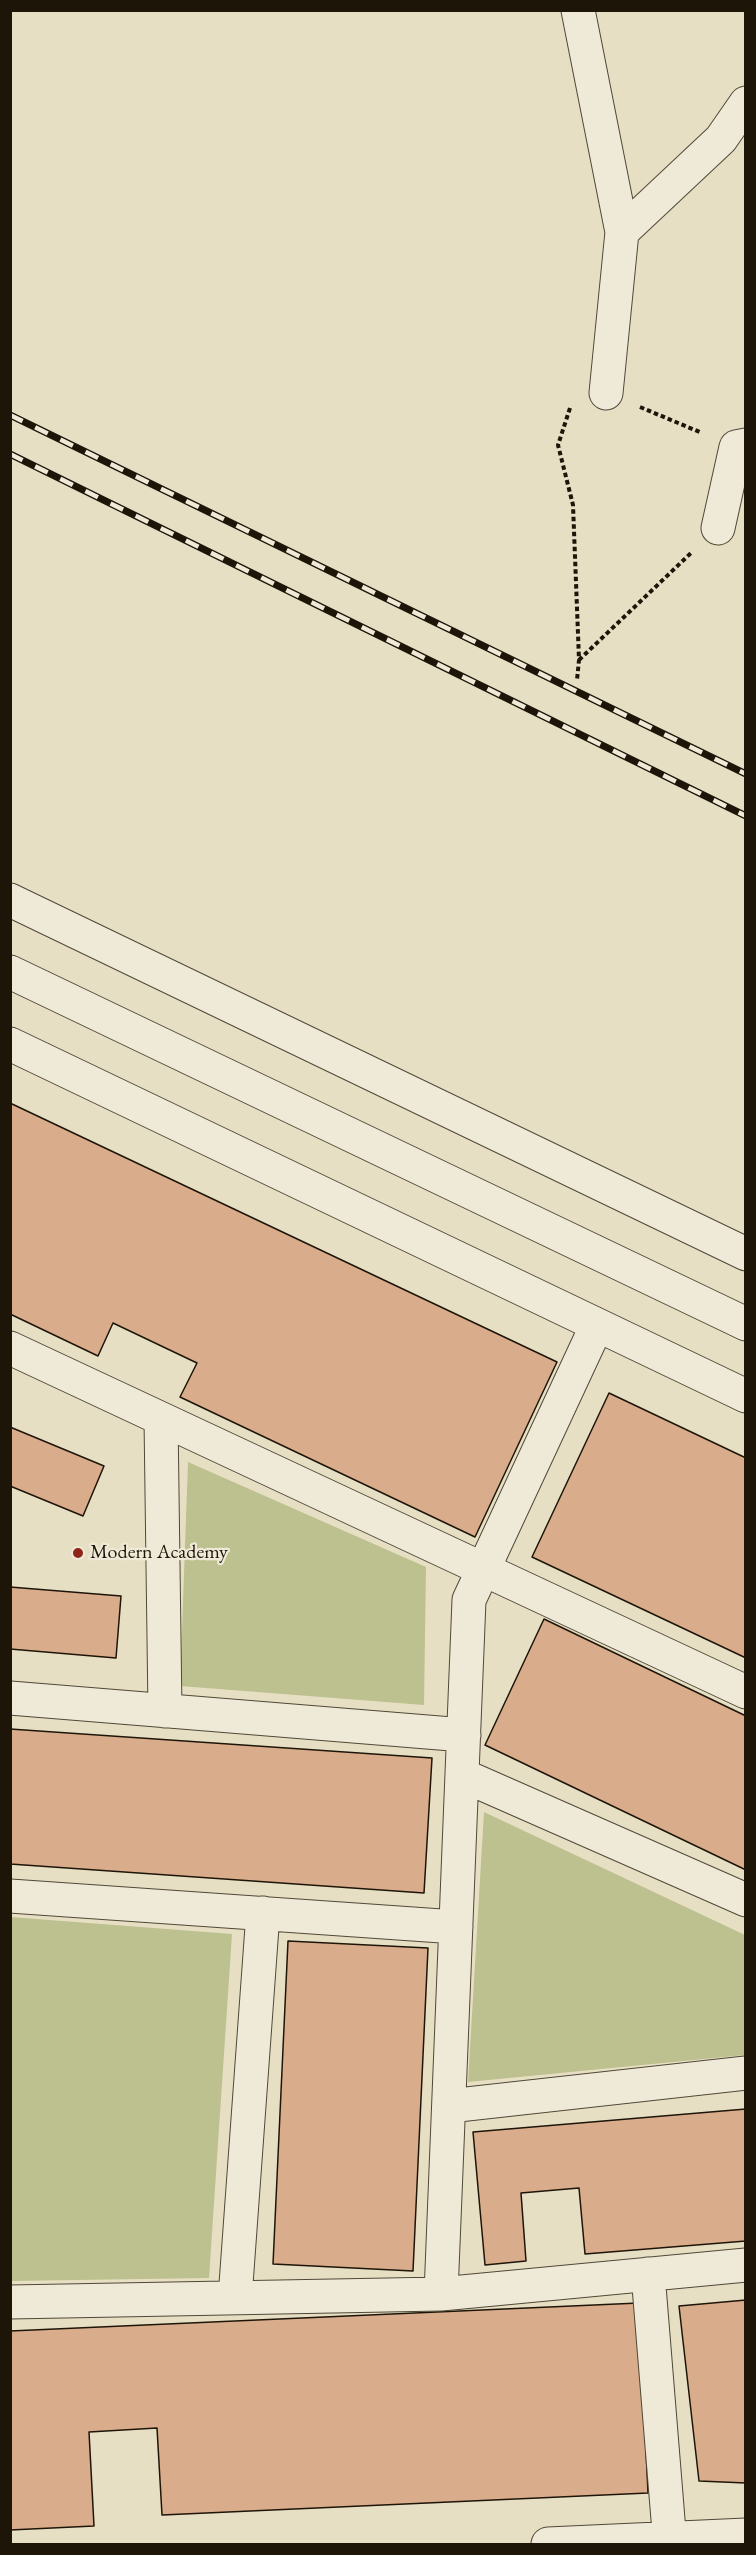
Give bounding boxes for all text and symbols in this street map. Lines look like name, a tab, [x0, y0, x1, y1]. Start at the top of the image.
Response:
place label: Modern Academy	[90, 1541, 228, 1565]
marker: Modern Academy	[71, 1546, 85, 1560]

